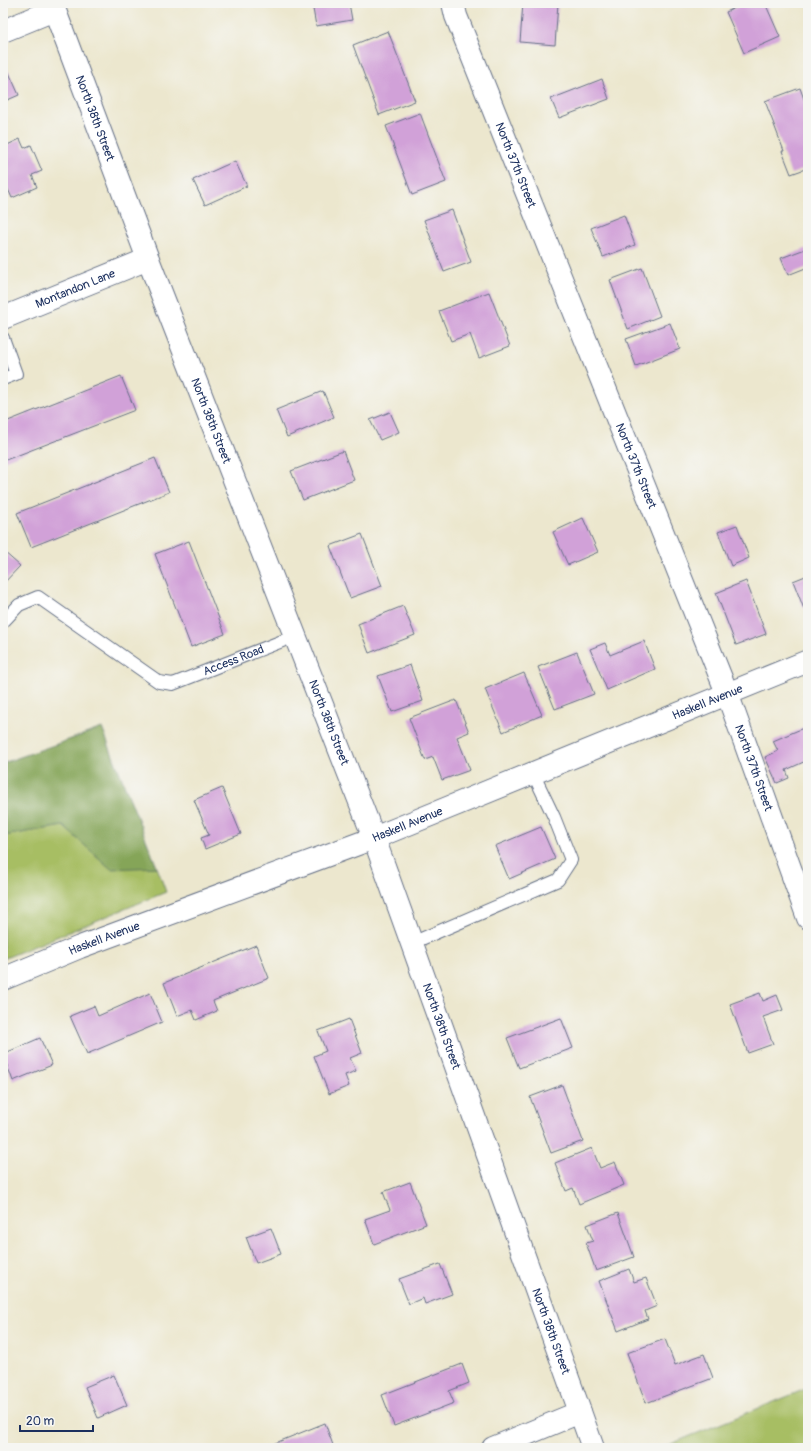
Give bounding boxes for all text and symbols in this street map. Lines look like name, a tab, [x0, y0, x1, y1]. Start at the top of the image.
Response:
street label: North 38th Street	[72, 73, 118, 163]
street label: North 37th Street	[491, 120, 539, 210]
street label: Montandon Lane	[33, 266, 118, 312]
street label: North 38th Street	[187, 376, 234, 466]
street label: North 37th Street	[612, 421, 660, 511]
street label: Access Road	[201, 642, 266, 679]
street label: North 38th Street	[305, 678, 352, 768]
street label: Haskell Avenue	[670, 681, 745, 724]
street label: North 37th Street	[731, 723, 776, 813]
street label: Haskell Avenue	[370, 804, 445, 846]
street label: Haskell Avenue	[66, 919, 142, 959]
street label: North 38th Street	[419, 981, 464, 1072]
street label: North 38th Street	[528, 1286, 573, 1377]
scale bar	[20, 1407, 93, 1433]
text: 20 m	[26, 1414, 55, 1429]

